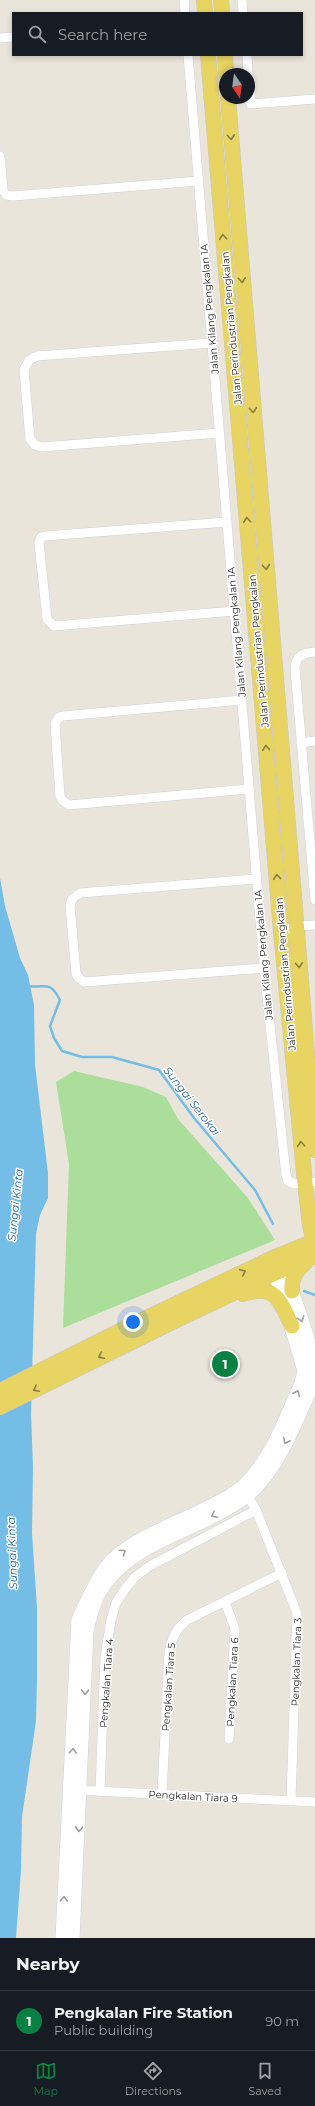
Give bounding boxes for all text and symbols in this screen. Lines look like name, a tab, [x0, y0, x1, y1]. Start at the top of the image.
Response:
search box	[12, 12, 303, 56]
icon: search	[26, 23, 48, 45]
text: Search here	[58, 25, 147, 44]
north arrow	[219, 68, 255, 104]
one-way arrow	[226, 134, 235, 140]
one-way arrow	[219, 234, 228, 240]
street label: Jalan Kilang Pengkalan 1A	[197, 242, 222, 376]
street label: Jalan Perindustrian Pengkalan	[218, 251, 245, 406]
one-way arrow	[238, 277, 247, 283]
one-way arrow	[249, 407, 258, 413]
one-way arrow	[242, 517, 251, 523]
one-way arrow	[262, 564, 271, 570]
street label: Jalan Kilang Pengkalan 1A	[224, 565, 249, 699]
street label: Jalan Perindustrian Pengkalan	[245, 574, 272, 729]
one-way arrow	[261, 745, 270, 751]
one-way arrow	[272, 874, 281, 880]
street label: Jalan Kilang Pengkalan 1A	[251, 888, 276, 1022]
street label: Jalan Perindustrian Pengkalan	[272, 897, 299, 1052]
one-way arrow	[295, 962, 304, 968]
water label: Sungai Serokai	[161, 1064, 223, 1138]
one-way arrow	[297, 1141, 306, 1147]
water label: Sungai Kinta	[4, 1168, 26, 1242]
one-way arrow	[239, 1269, 246, 1277]
your location	[123, 1312, 143, 1332]
one-way arrow	[296, 1315, 305, 1322]
pin: 1	[212, 1349, 238, 1379]
one-way arrow	[98, 1351, 106, 1359]
one-way arrow	[33, 1384, 40, 1392]
one-way arrow	[292, 1390, 300, 1398]
one-way arrow	[283, 1437, 291, 1444]
one-way arrow	[210, 1511, 218, 1518]
water label: Sungai Kinta	[4, 1517, 20, 1589]
one-way arrow	[119, 1549, 126, 1557]
street label: Pengkalan Tiara 3	[288, 1617, 305, 1706]
street label: Pengkalan Tiara 6	[224, 1637, 241, 1727]
street label: Pengkalan Tiara 4	[97, 1638, 116, 1728]
street label: Pengkalan Tiara 5	[159, 1642, 178, 1732]
one-way arrow	[81, 1689, 89, 1695]
one-way arrow	[68, 1748, 77, 1754]
street label: Pengkalan Tiara 9	[148, 1788, 238, 1805]
one-way arrow	[75, 1826, 83, 1832]
one-way arrow	[60, 1896, 69, 1902]
text: Nearby	[16, 1954, 80, 1974]
text: Pengkalan Fire Station	[54, 2003, 233, 2022]
text: 1	[26, 2013, 32, 2029]
text: 90 m	[265, 2013, 299, 2029]
text: Public building	[54, 2022, 153, 2038]
tab: Map	[34, 2060, 58, 2098]
tab: Directions	[125, 2060, 181, 2098]
tab: Saved	[248, 2060, 281, 2098]

